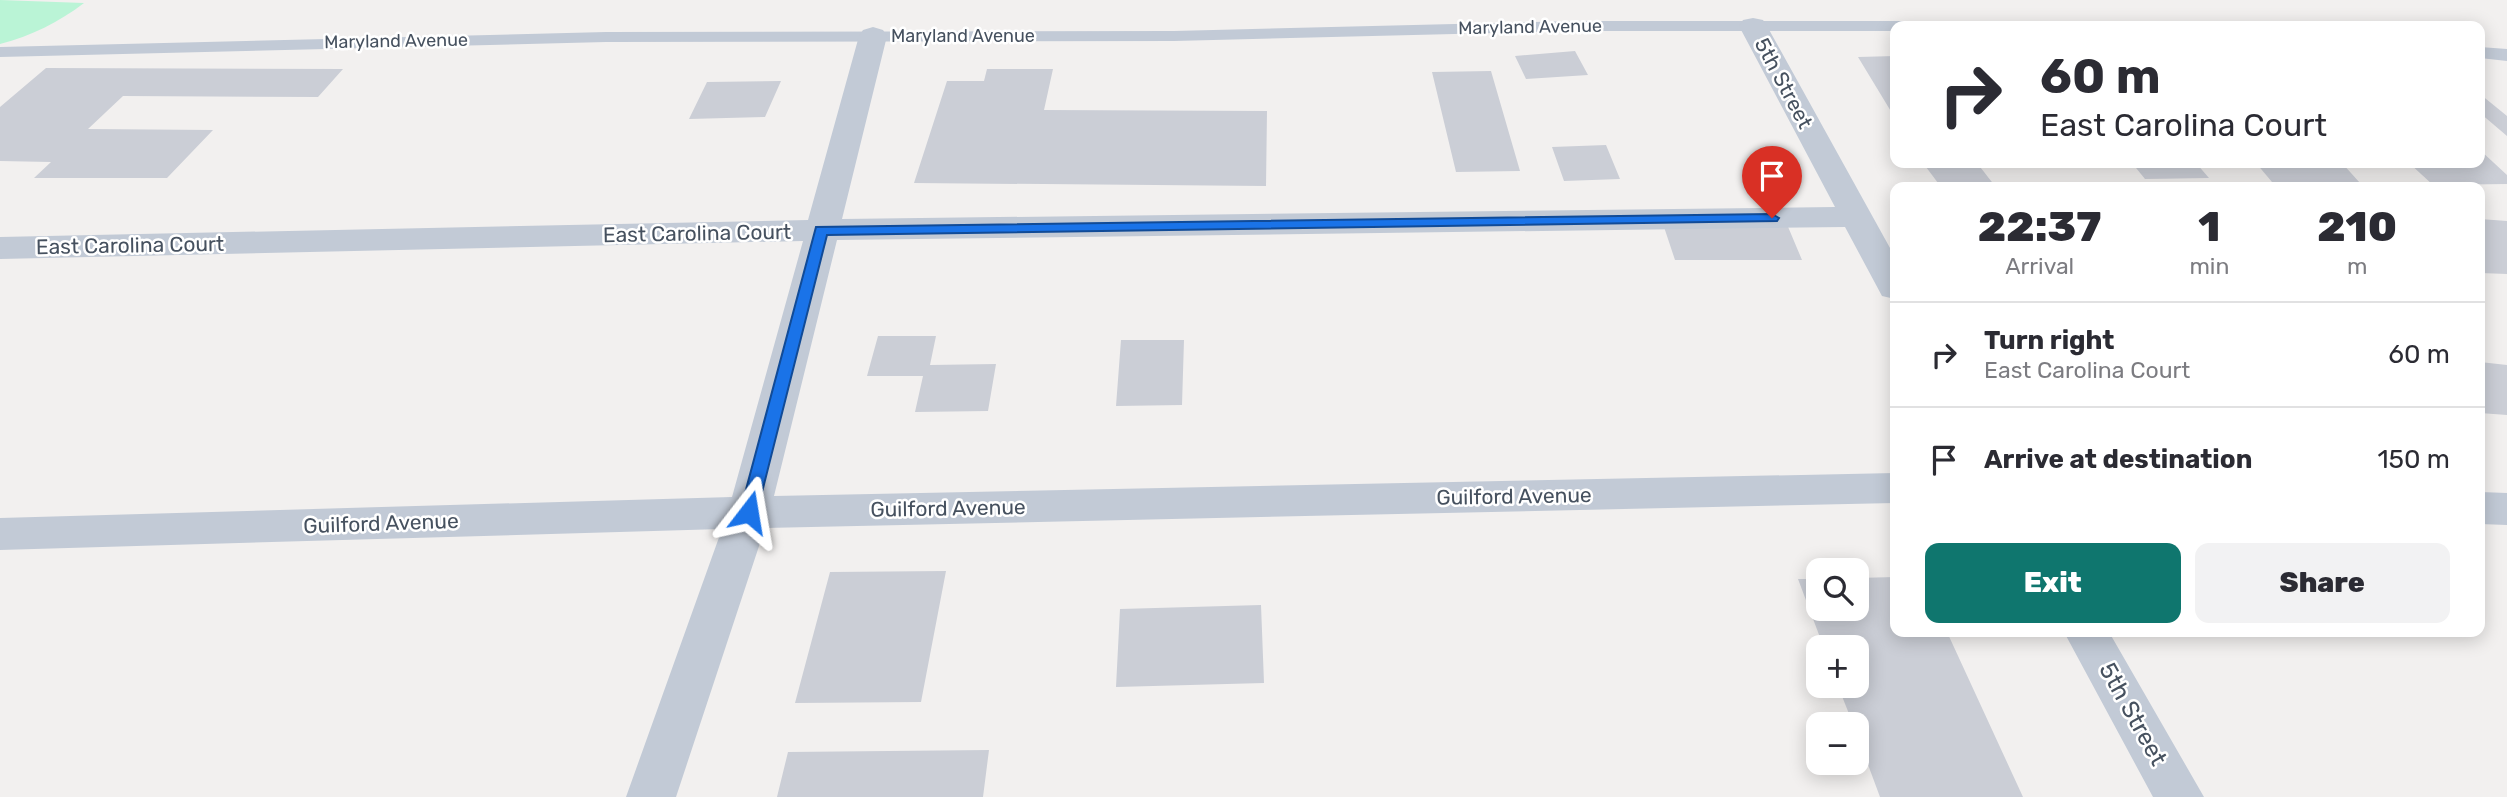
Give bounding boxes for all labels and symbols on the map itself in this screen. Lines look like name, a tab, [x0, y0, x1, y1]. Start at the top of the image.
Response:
street label: Maryland Avenue	[1458, 15, 1602, 39]
street label: Maryland Avenue	[891, 25, 1035, 47]
street label: Maryland Avenue	[324, 29, 468, 53]
street label: 5th Street	[1750, 33, 1818, 133]
pin	[1742, 146, 1802, 218]
street label: East Carolina Court	[603, 219, 791, 247]
street label: East Carolina Court	[36, 231, 224, 259]
position arrow	[712, 475, 786, 549]
street label: Guilford Avenue	[1436, 482, 1592, 510]
street label: Guilford Avenue	[870, 494, 1026, 522]
street label: Guilford Avenue	[303, 508, 459, 538]
street label: 5th Street	[2093, 658, 2173, 770]

